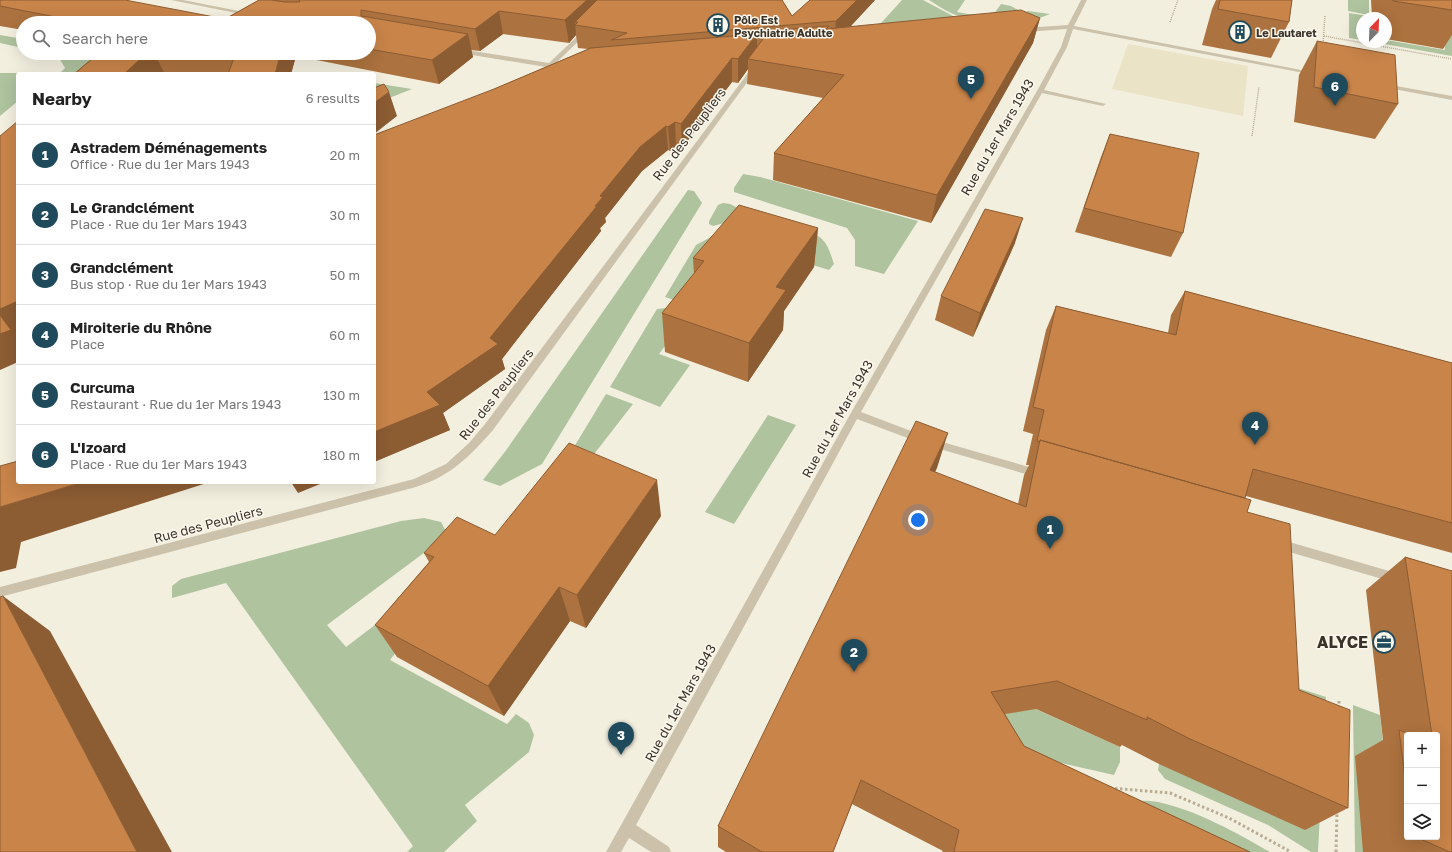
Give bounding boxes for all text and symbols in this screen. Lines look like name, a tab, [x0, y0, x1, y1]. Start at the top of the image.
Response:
building icon: Pôle Est Psychiatrie Adulte	[705, 12, 731, 38]
north arrow	[1356, 12, 1392, 48]
place label: Pôle Est Psychiatrie Adulte	[734, 13, 833, 39]
search box	[16, 16, 376, 60]
building icon: Le Lautaret	[1227, 19, 1253, 45]
place label: Le Lautaret	[1256, 26, 1317, 39]
icon: search	[30, 27, 52, 49]
text: Search here	[62, 29, 148, 47]
pin: 5	[958, 66, 984, 99]
pin: 6	[1322, 73, 1348, 106]
street label: Rue du 1er Mars 1943	[957, 76, 1037, 198]
street label: Rue des Peupliers	[649, 84, 729, 183]
text: Nearby	[32, 88, 92, 109]
text: 6 results	[306, 90, 360, 106]
text: Astradem Déménagements	[70, 138, 267, 156]
text: 1	[42, 147, 48, 163]
text: 20 m	[330, 147, 360, 163]
text: Office · Rue du 1er Mars 1943	[70, 156, 250, 172]
text: Le Grandclément	[70, 198, 194, 216]
text: 2	[41, 207, 49, 223]
text: 30 m	[330, 207, 360, 223]
text: Place · Rue du 1er Mars 1943	[70, 216, 247, 232]
text: Grandclément	[70, 258, 173, 276]
text: 3	[41, 267, 49, 283]
text: 50 m	[330, 267, 360, 283]
text: Bus stop · Rue du 1er Mars 1943	[70, 276, 267, 292]
text: Miroiterie du Rhône	[70, 318, 212, 336]
text: 4	[41, 327, 49, 343]
text: 60 m	[329, 327, 360, 343]
text: Place	[70, 336, 105, 352]
street label: Rue des Peupliers	[455, 345, 537, 443]
street label: Rue du 1er Mars 1943	[798, 357, 876, 481]
text: Curcuma	[70, 378, 135, 396]
text: 5	[41, 387, 49, 403]
text: 130 m	[323, 387, 360, 403]
text: Restaurant · Rue du 1er Mars 1943	[70, 396, 281, 412]
pin: 4	[1242, 412, 1268, 445]
text: L'Izoard	[70, 438, 126, 456]
text: 6	[41, 447, 49, 463]
text: 180 m	[323, 447, 360, 463]
text: Place · Rue du 1er Mars 1943	[70, 456, 247, 472]
street label: Rue des Peupliers	[152, 502, 264, 546]
your location	[908, 510, 928, 530]
pin: 1	[1037, 516, 1063, 549]
office icon: ALYCE	[1371, 629, 1397, 655]
place label: ALYCE	[1317, 632, 1368, 652]
pin: 2	[841, 639, 867, 672]
street label: Rue du 1er Mars 1943	[641, 641, 719, 765]
pin: 3	[608, 722, 634, 755]
map controls	[1404, 732, 1440, 840]
button: +	[1404, 732, 1440, 768]
button: −	[1404, 768, 1440, 804]
button: layers	[1404, 804, 1440, 840]

